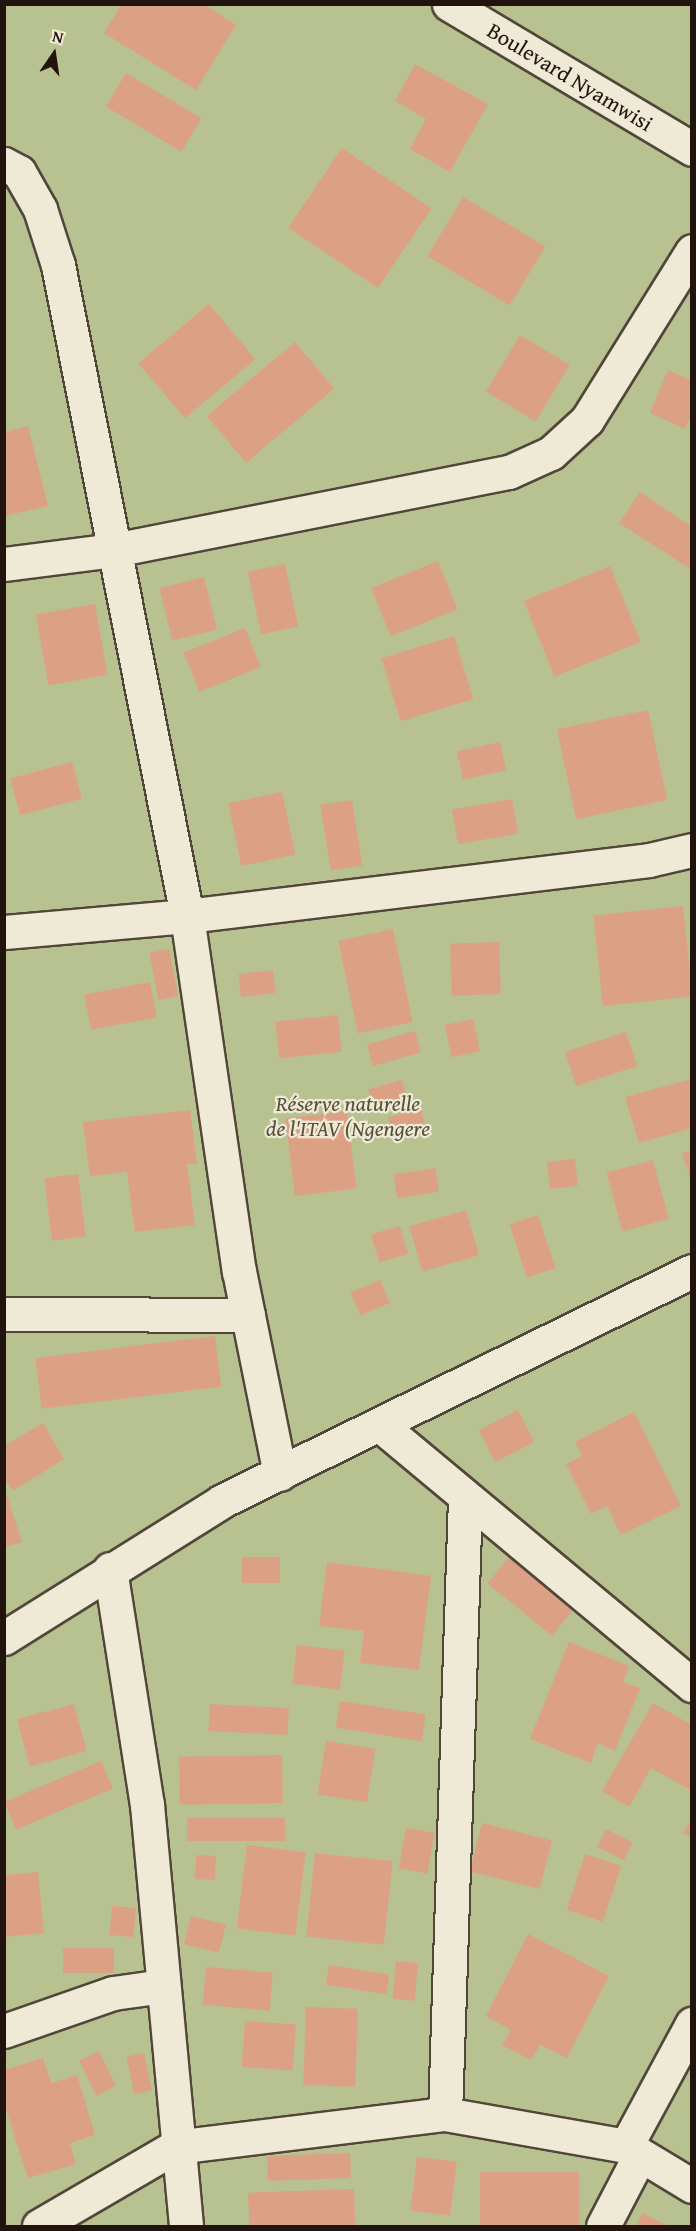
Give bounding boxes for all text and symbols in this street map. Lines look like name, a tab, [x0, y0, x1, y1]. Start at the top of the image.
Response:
street label: Boulevard Nyamwisi	[482, 17, 658, 137]
north arrow	[24, 24, 84, 84]
text: N	[50, 24, 66, 49]
park label: Réserve naturelle de l'ITAV (Ngengere	[266, 1090, 430, 1142]

